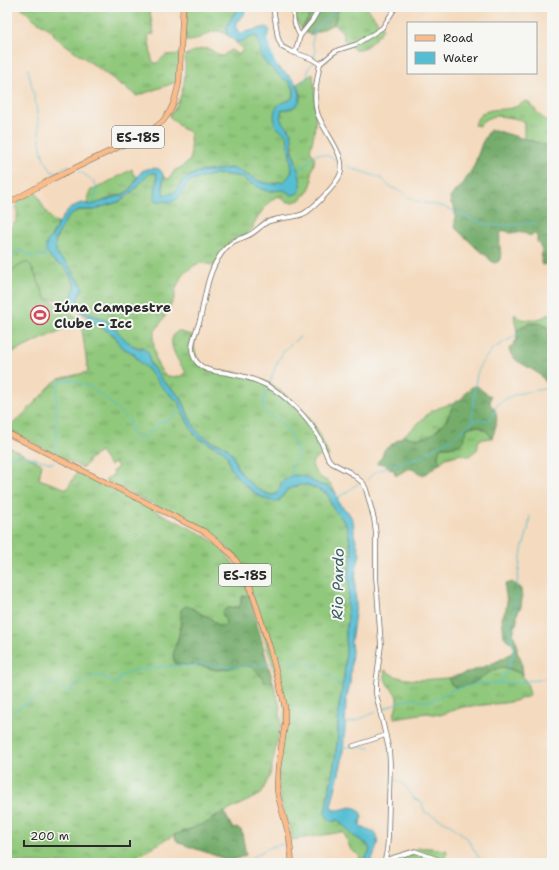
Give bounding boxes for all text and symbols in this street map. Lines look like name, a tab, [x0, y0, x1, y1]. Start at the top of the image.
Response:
legend	[407, 22, 537, 74]
text: Road	[443, 30, 474, 46]
text: Water	[443, 50, 479, 66]
road number: ES-185	[112, 126, 164, 148]
place label: Iúna Campestre Clube - Icc	[54, 298, 171, 332]
sports icon: Iúna Campestre Clube - Icc	[29, 304, 51, 326]
water label: Rio Pardo	[327, 548, 349, 620]
road number: ES-185	[219, 564, 271, 586]
scale bar	[24, 822, 130, 848]
text: 200 m	[30, 828, 69, 844]

